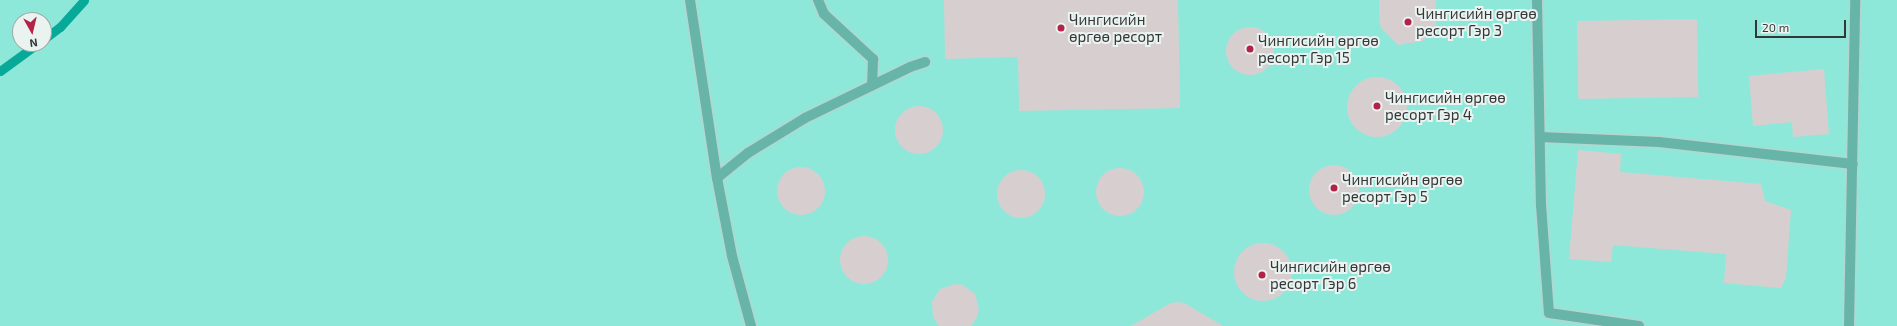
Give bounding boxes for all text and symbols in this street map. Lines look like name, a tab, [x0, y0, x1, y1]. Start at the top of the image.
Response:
place label: Чингисийн өргөө ресорт Гэр 3	[1416, 4, 1537, 39]
place label: Чингисийн өргөө ресорт	[1069, 10, 1162, 45]
north arrow	[12, 12, 52, 52]
scale bar	[1757, 12, 1848, 38]
marker: Чингисийн өргөө ресорт Гэр 3	[1403, 17, 1413, 27]
text: 20 m	[1762, 20, 1789, 34]
marker: Чингисийн өргөө ресорт	[1056, 23, 1066, 33]
place label: Чингисийн өргөө ресорт Гэр 15	[1258, 31, 1379, 66]
text: N	[29, 36, 38, 50]
marker: Чингисийн өргөө ресорт Гэр 15	[1245, 44, 1255, 54]
place label: Чингисийн өргөө ресорт Гэр 4	[1385, 88, 1506, 123]
marker: Чингисийн өргөө ресорт Гэр 4	[1372, 101, 1382, 111]
place label: Чингисийн өргөө ресорт Гэр 5	[1342, 170, 1463, 205]
marker: Чингисийн өргөө ресорт Гэр 5	[1329, 183, 1339, 193]
place label: Чингисийн өргөө ресорт Гэр 6	[1270, 257, 1391, 292]
marker: Чингисийн өргөө ресорт Гэр 6	[1257, 270, 1267, 280]

